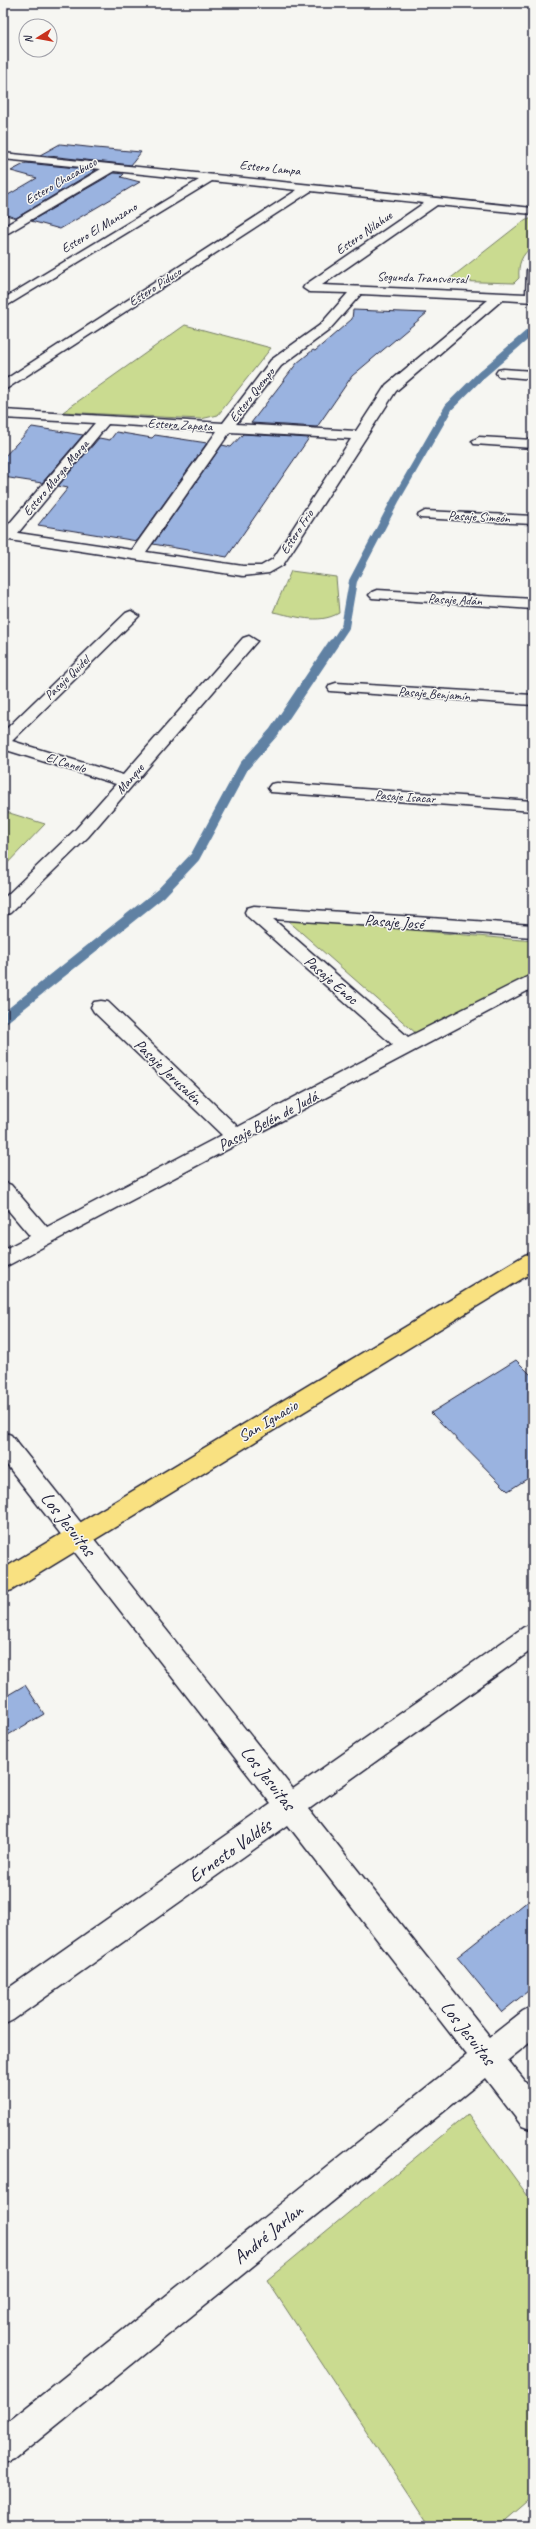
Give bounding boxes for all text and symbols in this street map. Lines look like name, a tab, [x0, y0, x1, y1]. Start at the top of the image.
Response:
north arrow	[18, 18, 58, 58]
text: N	[20, 33, 36, 45]
street label: Estero Chacabuco	[23, 153, 101, 208]
street label: Estero Lampa	[239, 157, 302, 179]
street label: Estero El Manzano	[58, 198, 141, 257]
street label: Estero Nilahue	[333, 207, 396, 258]
street label: Estero Piduco	[126, 263, 186, 310]
street label: Segunda Transversal	[377, 268, 470, 288]
street label: Estero Quempo	[226, 364, 279, 425]
street label: Estero Zapata	[147, 415, 213, 435]
street label: Estero Marga Marga	[20, 435, 93, 519]
street label: Estero Frio	[277, 506, 318, 557]
street label: Pasaje Simeón	[448, 507, 511, 527]
street label: Pasaje Adán	[428, 591, 484, 609]
street label: Pasaje Quidel	[41, 651, 95, 703]
street label: Pasaje Benjamín	[398, 684, 472, 705]
street label: El Canelo	[44, 749, 89, 777]
street label: Manque	[113, 760, 148, 797]
street label: Pasaje Isacar	[374, 787, 437, 807]
street label: Pasaje José	[364, 910, 427, 934]
street label: Pasaje Enoc	[300, 951, 363, 1010]
street label: Pasaje Jerusalén	[130, 1035, 207, 1110]
street label: Pasaje Belén de Judá	[215, 1085, 323, 1156]
street label: San Ignacio	[235, 1395, 302, 1446]
street label: Los Jesuitas	[35, 1487, 102, 1563]
street label: Los Jesuitas	[235, 1741, 302, 1817]
street label: Ernesto Valdés	[184, 1812, 278, 1888]
street label: Los Jesuitas	[435, 1996, 502, 2072]
street label: André Jarlan	[228, 2198, 309, 2269]

